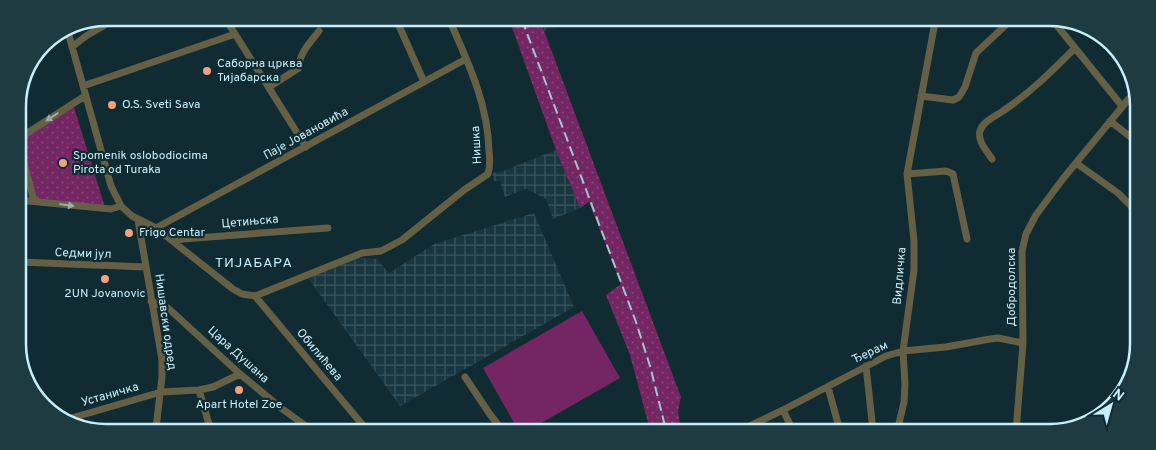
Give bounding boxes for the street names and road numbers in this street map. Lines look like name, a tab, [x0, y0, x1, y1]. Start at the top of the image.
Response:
street label: Паје Јовановића	[261, 104, 351, 164]
street label: Нишка	[468, 125, 486, 165]
street label: Цетињска	[221, 212, 279, 232]
street label: Седми јул	[54, 245, 112, 263]
street label: Видличка	[890, 247, 910, 305]
street label: Добродолска	[1004, 248, 1020, 326]
street label: Нишавски одред	[150, 273, 180, 371]
street label: Цара Душана	[204, 323, 272, 387]
street label: Обилићева	[292, 325, 346, 385]
street label: Ђерам	[849, 338, 891, 368]
street label: Устаничка	[79, 379, 141, 411]

